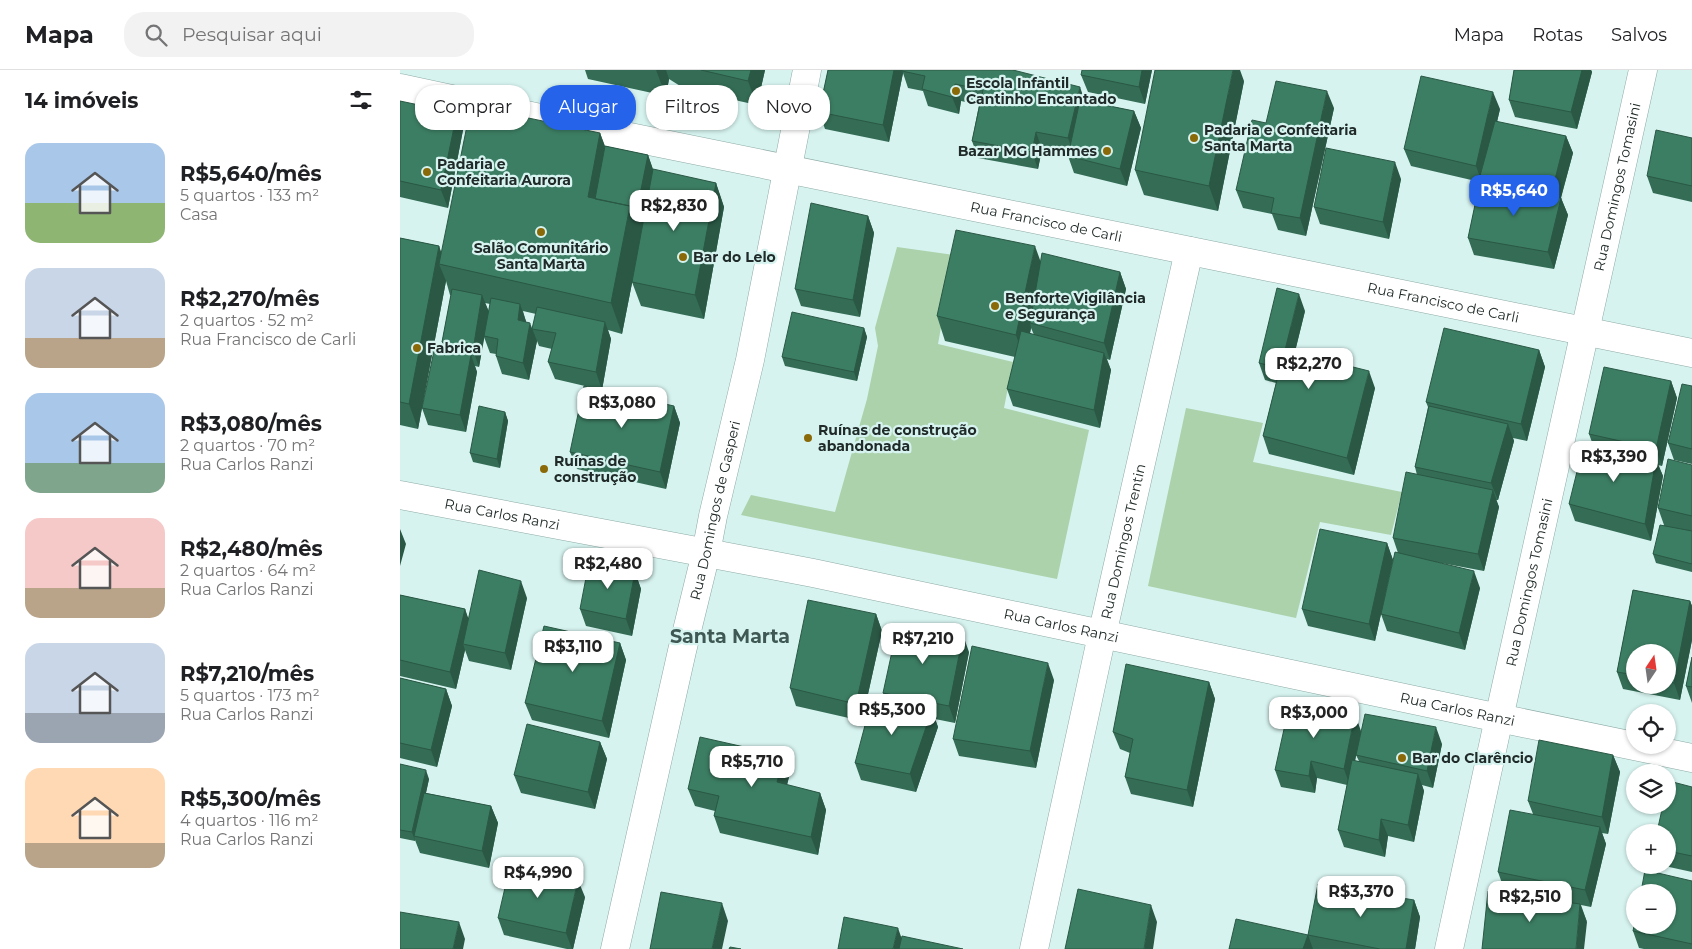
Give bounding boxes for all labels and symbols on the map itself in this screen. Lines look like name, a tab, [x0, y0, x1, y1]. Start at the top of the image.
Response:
place label: Escola Infantil Cantinho Encantado	[966, 74, 1116, 108]
marker: Escola Infantil Cantinho Encantado	[950, 85, 962, 97]
street label: Rua Domingos Tomasini	[1590, 101, 1644, 273]
place label: Padaria e Confeitaria Santa Marta	[1204, 121, 1357, 155]
marker: Padaria e Confeitaria Santa Marta	[1188, 132, 1200, 144]
place label: Bazar MG Hammes	[958, 142, 1098, 160]
marker: Bazar MG Hammes	[1101, 145, 1113, 157]
place label: Padaria e Confeitaria Aurora	[437, 155, 571, 189]
marker: Padaria e Confeitaria Aurora	[421, 166, 433, 178]
pin: R$5,640	[1468, 174, 1560, 217]
pin: R$2,830	[628, 190, 720, 232]
street label: Rua Francisco de Carli	[969, 198, 1124, 246]
marker: Salão Comunitário Santa Marta	[535, 226, 547, 238]
place label: Salão Comunitário Santa Marta	[474, 239, 608, 273]
place label: Bar do Lelo	[693, 248, 776, 266]
marker: Bar do Lelo	[677, 251, 689, 263]
street label: Rua Francisco de Carli	[1366, 278, 1521, 327]
place label: Benforte Vigilância e Segurança	[1005, 289, 1146, 323]
marker: Benforte Vigilância e Segurança	[989, 300, 1001, 312]
place label: Fabrica	[427, 339, 481, 357]
marker: Fabrica	[411, 342, 423, 354]
pin: R$2,270	[1263, 348, 1355, 390]
pin: R$3,080	[576, 386, 668, 429]
street label: Rua Domingos de Gasperi	[686, 419, 744, 602]
place label: Ruínas de construção abandonada	[818, 421, 977, 455]
marker: Ruínas de construção abandonada	[802, 432, 814, 444]
pin: R$3,390	[1568, 440, 1660, 483]
place label: Ruínas de construção	[554, 452, 636, 486]
street label: Rua Domingos Trentin	[1097, 462, 1150, 621]
marker: Ruínas de construção	[538, 463, 550, 475]
street label: Rua Carlos Ranzi	[443, 495, 561, 534]
street label: Rua Domingos Tomasini	[1502, 496, 1557, 668]
pin: R$2,480	[562, 548, 654, 590]
street label: Rua Carlos Ranzi	[1002, 605, 1120, 646]
pin: R$7,210	[877, 622, 969, 665]
district label: Santa Marta	[670, 625, 790, 648]
pin: R$3,110	[527, 630, 619, 673]
north arrow	[1626, 644, 1676, 694]
street label: Rua Carlos Ranzi	[1398, 688, 1516, 730]
pin: R$5,300	[846, 694, 938, 736]
pin: R$3,000	[1268, 696, 1360, 739]
pin: R$5,710	[706, 746, 798, 788]
place label: Bar do Clarêncio	[1412, 749, 1533, 767]
marker: Bar do Clarêncio	[1396, 752, 1408, 764]
pin: R$4,990	[492, 856, 584, 899]
pin: R$3,370	[1315, 876, 1407, 918]
pin: R$2,510	[1484, 880, 1576, 923]

